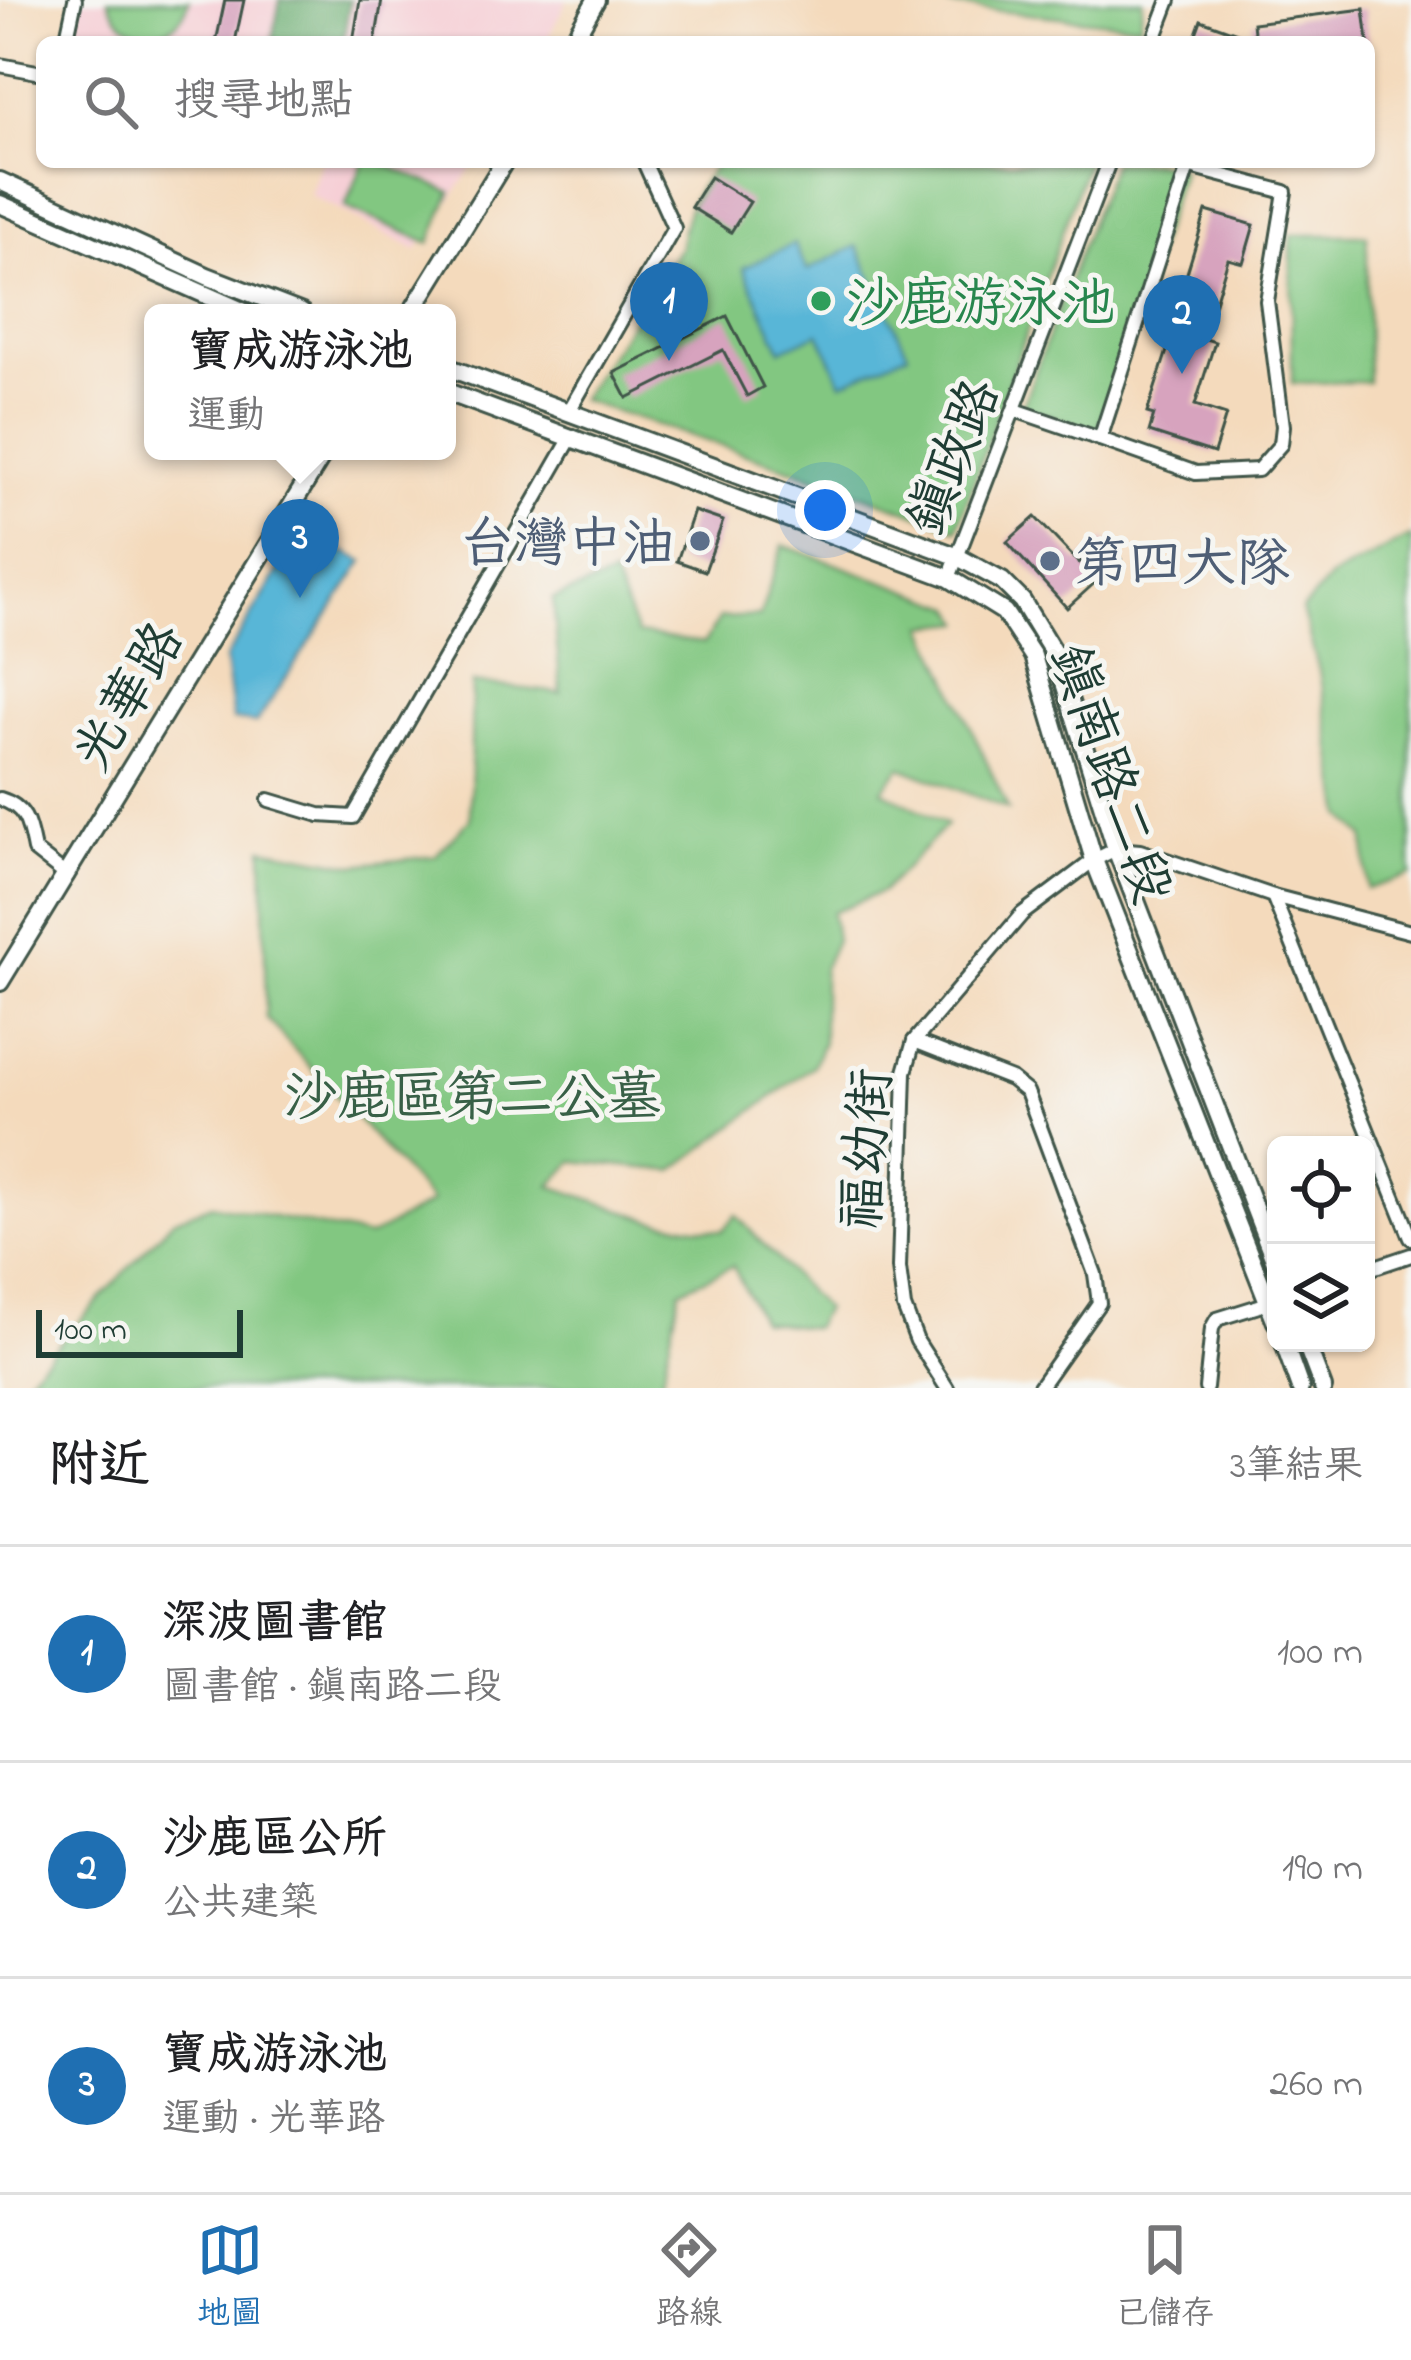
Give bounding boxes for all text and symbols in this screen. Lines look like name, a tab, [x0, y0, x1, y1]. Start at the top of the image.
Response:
search box	[36, 36, 1375, 168]
icon: search	[78, 69, 144, 135]
text: 搜尋地點	[174, 70, 354, 136]
pin: 1	[630, 262, 708, 361]
place label: 沙鹿游泳池	[845, 268, 1115, 346]
pin: 2	[1143, 275, 1221, 374]
marker: 沙鹿游泳池	[808, 288, 834, 314]
popup	[144, 304, 456, 460]
text: 寶成游泳池	[187, 321, 413, 387]
street label: 鎮政路	[890, 369, 1023, 548]
text: 運動	[187, 389, 266, 446]
your location	[795, 480, 855, 540]
pin: 3	[261, 499, 339, 598]
place label: 台灣中油	[460, 508, 676, 586]
marker: 台灣中油	[687, 528, 713, 554]
place label: 第四大隊	[1074, 528, 1290, 606]
marker: 第四大隊	[1037, 548, 1063, 574]
street label: 光華路	[56, 609, 206, 788]
street label: 鎮南路二段	[1026, 635, 1188, 915]
park label: 沙鹿區第二公墓	[283, 1062, 661, 1140]
street label: 福幼街	[825, 1066, 915, 1233]
map controls	[1267, 1136, 1375, 1352]
button: locate	[1267, 1136, 1375, 1244]
button: layers	[1267, 1244, 1375, 1352]
scale bar	[36, 1304, 243, 1357]
text: 100 m	[54, 1307, 127, 1355]
text: 附近	[48, 1430, 150, 1505]
text: 3筆結果	[1230, 1439, 1363, 1496]
text: 深波圖書館	[162, 1592, 387, 1658]
text: 1	[81, 1625, 93, 1682]
text: 100 m	[1277, 1625, 1363, 1682]
text: 圖書館 · 鎮南路二段	[162, 1660, 502, 1717]
text: 沙鹿區公所	[162, 1808, 387, 1874]
text: 2	[77, 1841, 97, 1898]
text: 190 m	[1282, 1841, 1363, 1898]
text: 公共建築	[162, 1876, 318, 1933]
text: 寶成游泳池	[162, 2024, 387, 2090]
text: 3	[79, 2057, 95, 2114]
text: 260 m	[1270, 2057, 1363, 2114]
text: 運動 · 光華路	[162, 2092, 385, 2149]
tab: 地圖	[197, 2217, 263, 2339]
tab: 路線	[656, 2217, 722, 2339]
tab: 已儲存	[1115, 2217, 1214, 2339]

